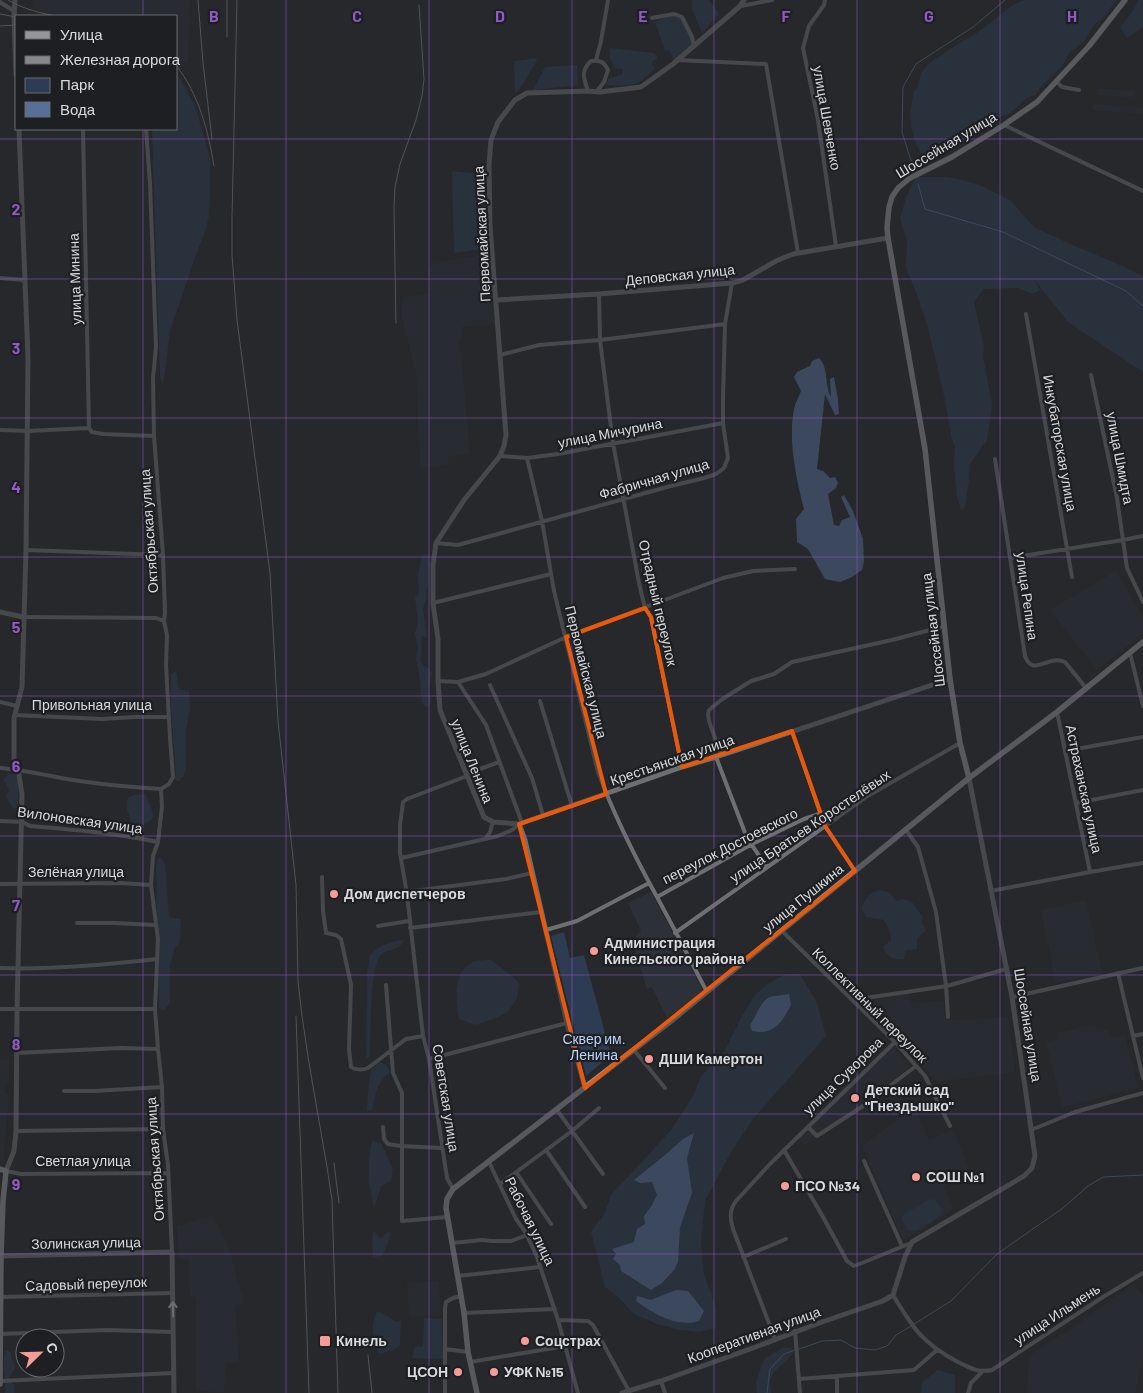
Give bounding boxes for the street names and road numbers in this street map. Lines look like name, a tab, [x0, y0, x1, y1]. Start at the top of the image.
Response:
street label: улица Шевченко	[810, 64, 845, 172]
street label: Шоссейная улица	[892, 108, 999, 181]
street label: Первомайская улица	[469, 165, 494, 302]
street label: улица Минина	[64, 233, 85, 325]
street label: Деповская улица	[624, 260, 736, 289]
street label: Инкубаторская улица	[1040, 373, 1081, 513]
street label: улица Шмидта	[1103, 410, 1138, 506]
street label: улица Мичурина	[556, 414, 664, 451]
street label: Фабричная улица	[597, 455, 711, 502]
street label: Октябрьская улица	[136, 468, 161, 594]
street label: Отрадный переулок	[636, 538, 681, 669]
street label: улица Репина	[1013, 551, 1042, 641]
street label: Шоссейная улица	[917, 572, 948, 688]
street label: Первомайская улица	[562, 604, 611, 740]
street label: Привольная улица	[32, 696, 152, 713]
street label: улица Ленина	[448, 716, 497, 806]
street label: Астраханская улица	[1063, 723, 1106, 855]
street label: Крестьянская улица	[608, 730, 736, 789]
street label: улица Братьев Коростелёвых	[726, 765, 893, 886]
street label: Вилоновская улица	[16, 802, 144, 837]
street label: переулок Достоевского	[659, 804, 801, 887]
street label: улица Пушкина	[759, 860, 847, 935]
street label: Зелёная улица	[28, 863, 124, 880]
street label: Коллективный переулок	[809, 944, 932, 1066]
street label: Шоссейная улица	[1011, 967, 1046, 1083]
street label: улица Суворова	[799, 1033, 886, 1118]
street label: Советская улица	[430, 1043, 463, 1153]
street label: Октябрьская улица	[142, 1096, 167, 1222]
street label: Светлая улица	[35, 1152, 131, 1169]
street label: Рабочая улица	[502, 1174, 559, 1268]
street label: Золинская улица	[31, 1233, 141, 1252]
street label: Садовый переулок	[25, 1273, 148, 1294]
street label: улица Ильмень	[1010, 1279, 1103, 1348]
street label: Кооперативная улица	[685, 1302, 823, 1367]

